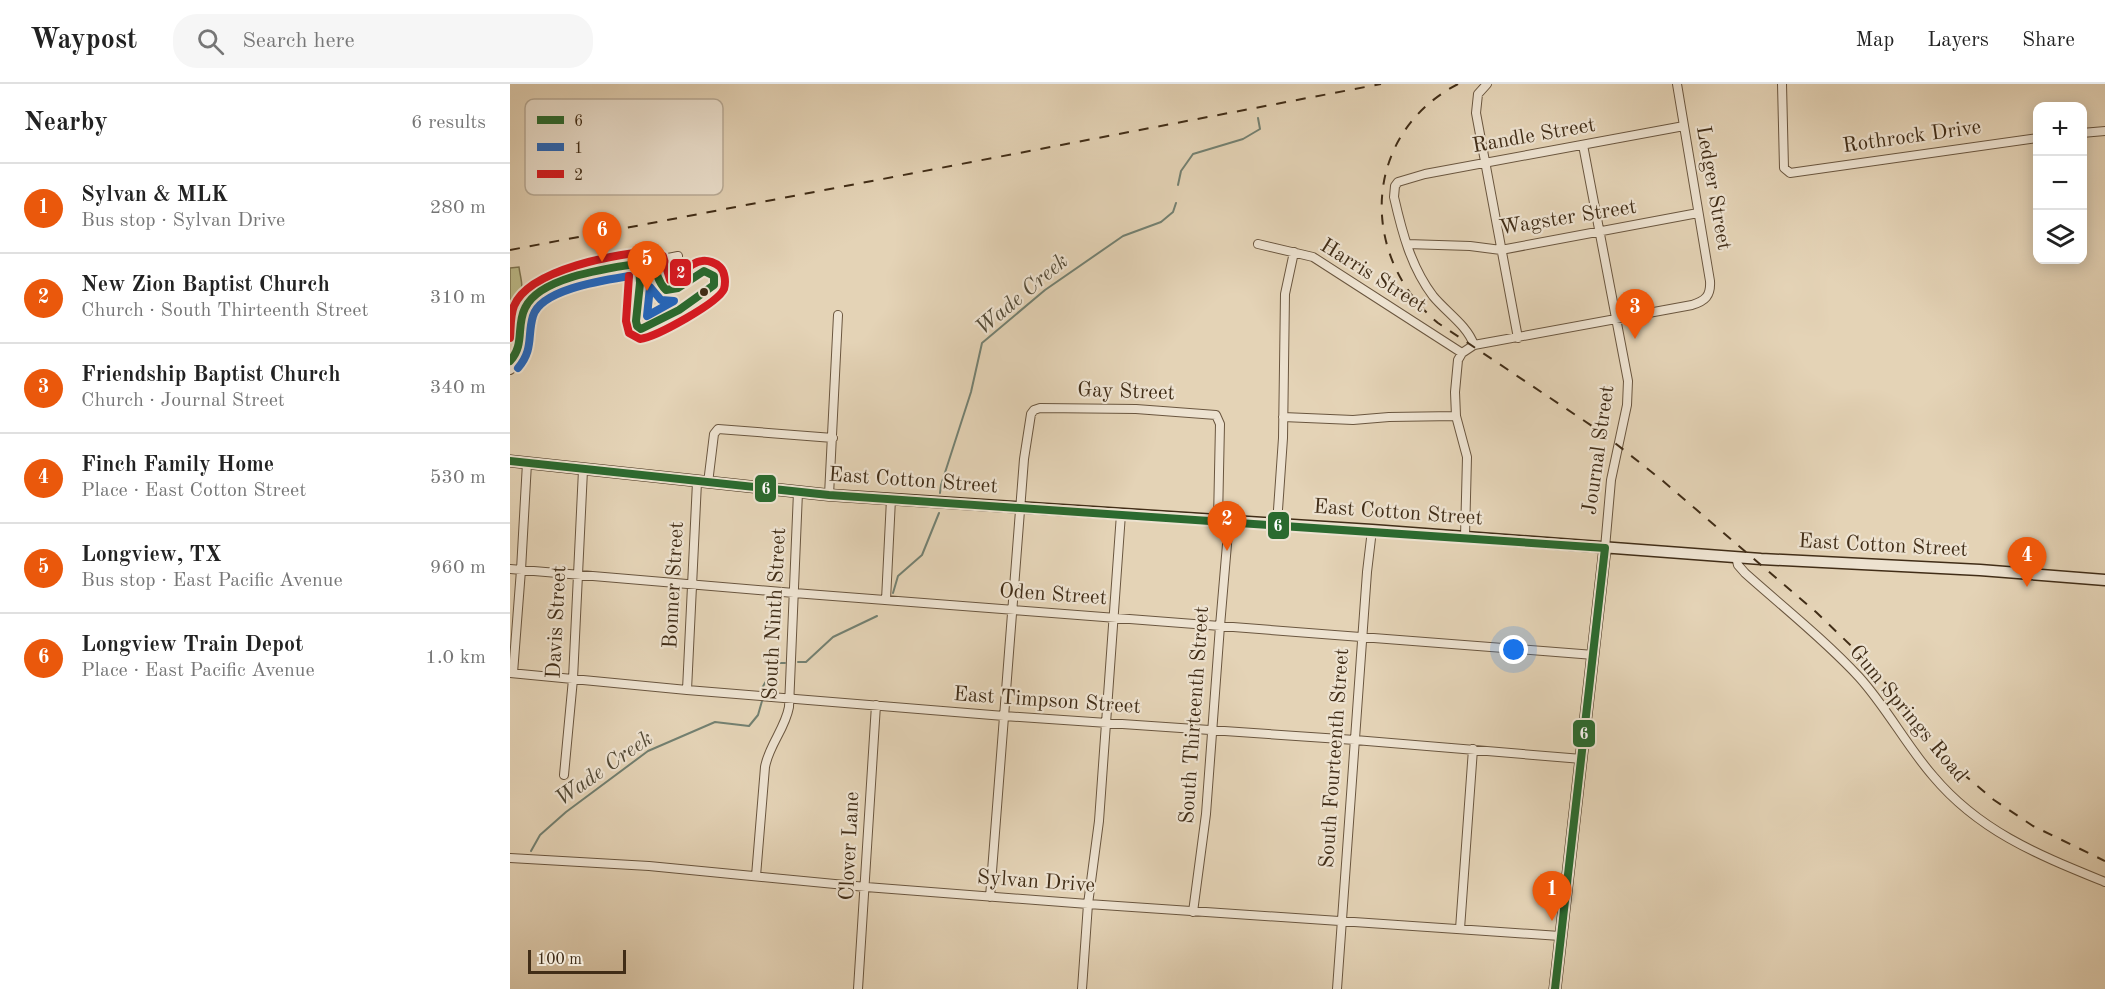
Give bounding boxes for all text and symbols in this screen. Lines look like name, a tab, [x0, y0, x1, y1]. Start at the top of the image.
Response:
search box	[173, 14, 593, 68]
icon: search	[194, 25, 227, 58]
text: Waypost	[30, 27, 137, 55]
text: Search here	[242, 30, 355, 52]
text: Map	[1855, 30, 1894, 51]
text: Layers	[1927, 30, 1989, 51]
text: Share	[2022, 30, 2075, 51]
legend	[525, 99, 723, 195]
map controls	[2033, 102, 2087, 264]
button: +	[2033, 102, 2087, 156]
text: Nearby	[24, 110, 108, 136]
text: 6 results	[411, 113, 486, 133]
text: 6	[574, 114, 583, 130]
street label: Randle Street	[1471, 115, 1597, 157]
street label: Rothrock Drive	[1841, 117, 1983, 157]
street label: Ledger Street	[1692, 124, 1734, 252]
text: 1	[574, 141, 583, 157]
button: −	[2033, 156, 2087, 210]
text: 2	[574, 168, 583, 184]
text: Sylvan & MLK	[81, 184, 228, 206]
street label: Wagster Street	[1498, 197, 1638, 239]
text: 1	[38, 198, 49, 218]
text: 280 m	[430, 198, 486, 218]
button: layers	[2033, 210, 2087, 264]
text: Bus stop · Sylvan Drive	[81, 211, 285, 231]
pin: 6	[582, 212, 622, 262]
street label: Harris Street	[1316, 235, 1430, 317]
pin: 5	[628, 242, 666, 291]
water label: Wade Creek	[971, 250, 1073, 340]
line badge: 2	[669, 258, 692, 287]
text: 2	[676, 266, 686, 282]
text: New Zion Baptist Church	[81, 274, 330, 296]
unlabelled marker	[698, 286, 710, 298]
text: 2	[38, 288, 49, 308]
text: 310 m	[430, 288, 486, 308]
pin: 3	[1616, 290, 1654, 339]
text: Church · South Thirteenth Street	[81, 301, 368, 321]
text: Friendship Baptist Church	[81, 364, 341, 386]
text: 3	[38, 378, 49, 398]
text: 340 m	[430, 378, 486, 398]
street label: Gay Street	[1077, 380, 1175, 404]
street label: Journal Street	[1580, 384, 1618, 516]
text: Church · Journal Street	[81, 391, 285, 411]
text: Finch Family Home	[81, 454, 274, 476]
street label: East Cotton Street	[828, 465, 998, 497]
text: 4	[38, 468, 49, 488]
text: 530 m	[430, 468, 486, 488]
line badge: 6	[754, 474, 777, 503]
text: Place · East Cotton Street	[81, 481, 306, 501]
text: 6	[761, 482, 771, 498]
street label: East Cotton Street	[1313, 497, 1483, 529]
pin: 2	[1208, 502, 1246, 551]
line badge: 6	[1267, 511, 1290, 540]
text: 6	[1273, 519, 1283, 535]
street label: Bonner Street	[660, 521, 688, 649]
street label: South Ninth Street	[760, 527, 790, 701]
street label: East Cotton Street	[1798, 531, 1968, 561]
pin: 4	[2008, 538, 2047, 587]
text: Longview, TX	[81, 544, 221, 566]
text: 5	[38, 558, 49, 578]
text: 960 m	[430, 558, 486, 578]
street label: Davis Street	[544, 565, 570, 679]
text: Bus stop · East Pacific Avenue	[81, 571, 343, 591]
street label: Oden Street	[998, 581, 1108, 609]
street label: South Thirteenth Street	[1177, 605, 1213, 825]
text: Longview Train Depot	[81, 634, 303, 656]
your location	[1499, 635, 1528, 664]
street label: Gum Springs Road	[1845, 642, 1971, 786]
street label: South Fourteenth Street	[1317, 647, 1353, 869]
text: 6	[38, 648, 49, 668]
text: 1.0 km	[425, 648, 486, 668]
text: Place · East Pacific Avenue	[81, 661, 315, 681]
street label: East Timpson Street	[953, 684, 1141, 718]
line badge: 6	[1572, 719, 1596, 748]
water label: Wade Creek	[551, 727, 657, 811]
text: 6	[1579, 727, 1589, 743]
street label: Clover Lane	[837, 791, 863, 901]
street label: Sylvan Drive	[976, 867, 1096, 897]
pin: 1	[1532, 872, 1572, 921]
scale bar	[528, 947, 626, 974]
text: 100 m	[537, 952, 582, 968]

